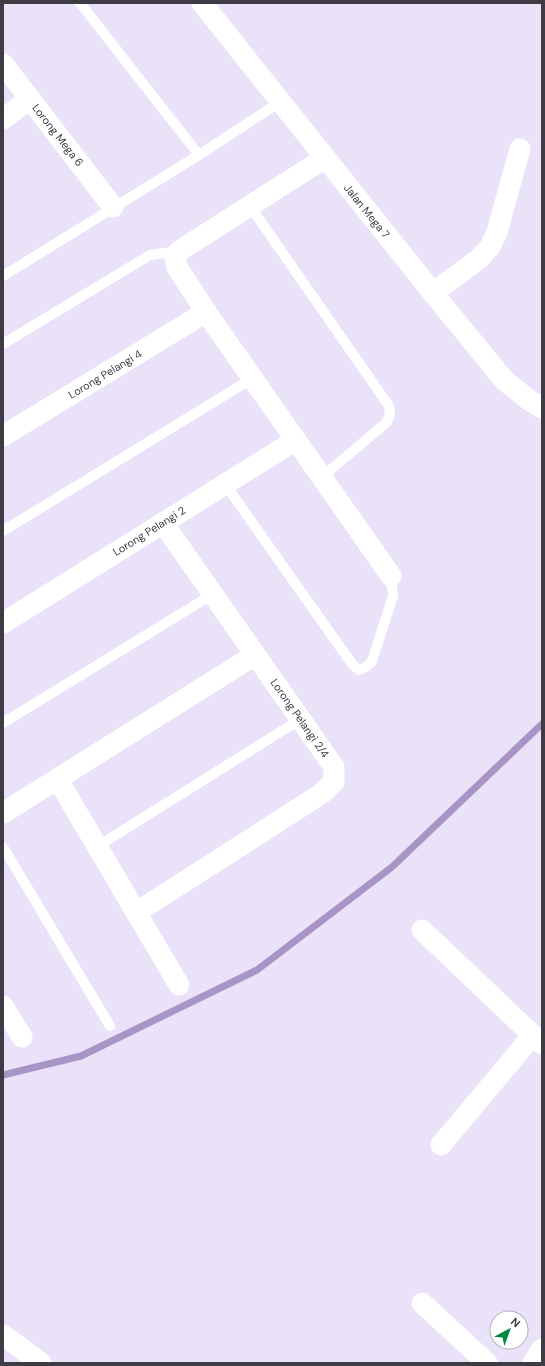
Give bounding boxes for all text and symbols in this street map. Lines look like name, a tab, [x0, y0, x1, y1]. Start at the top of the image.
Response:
street label: Lorong Mega 6	[29, 101, 87, 169]
street label: Jalan Mega 7	[341, 181, 393, 241]
street label: Lorong Pelangi 4	[66, 346, 145, 401]
street label: Lorong Pelangi 2	[110, 503, 188, 559]
street label: Lorong Pelangi 2/4	[268, 676, 333, 760]
north arrow	[489, 1310, 529, 1350]
text: N	[508, 1315, 523, 1330]

